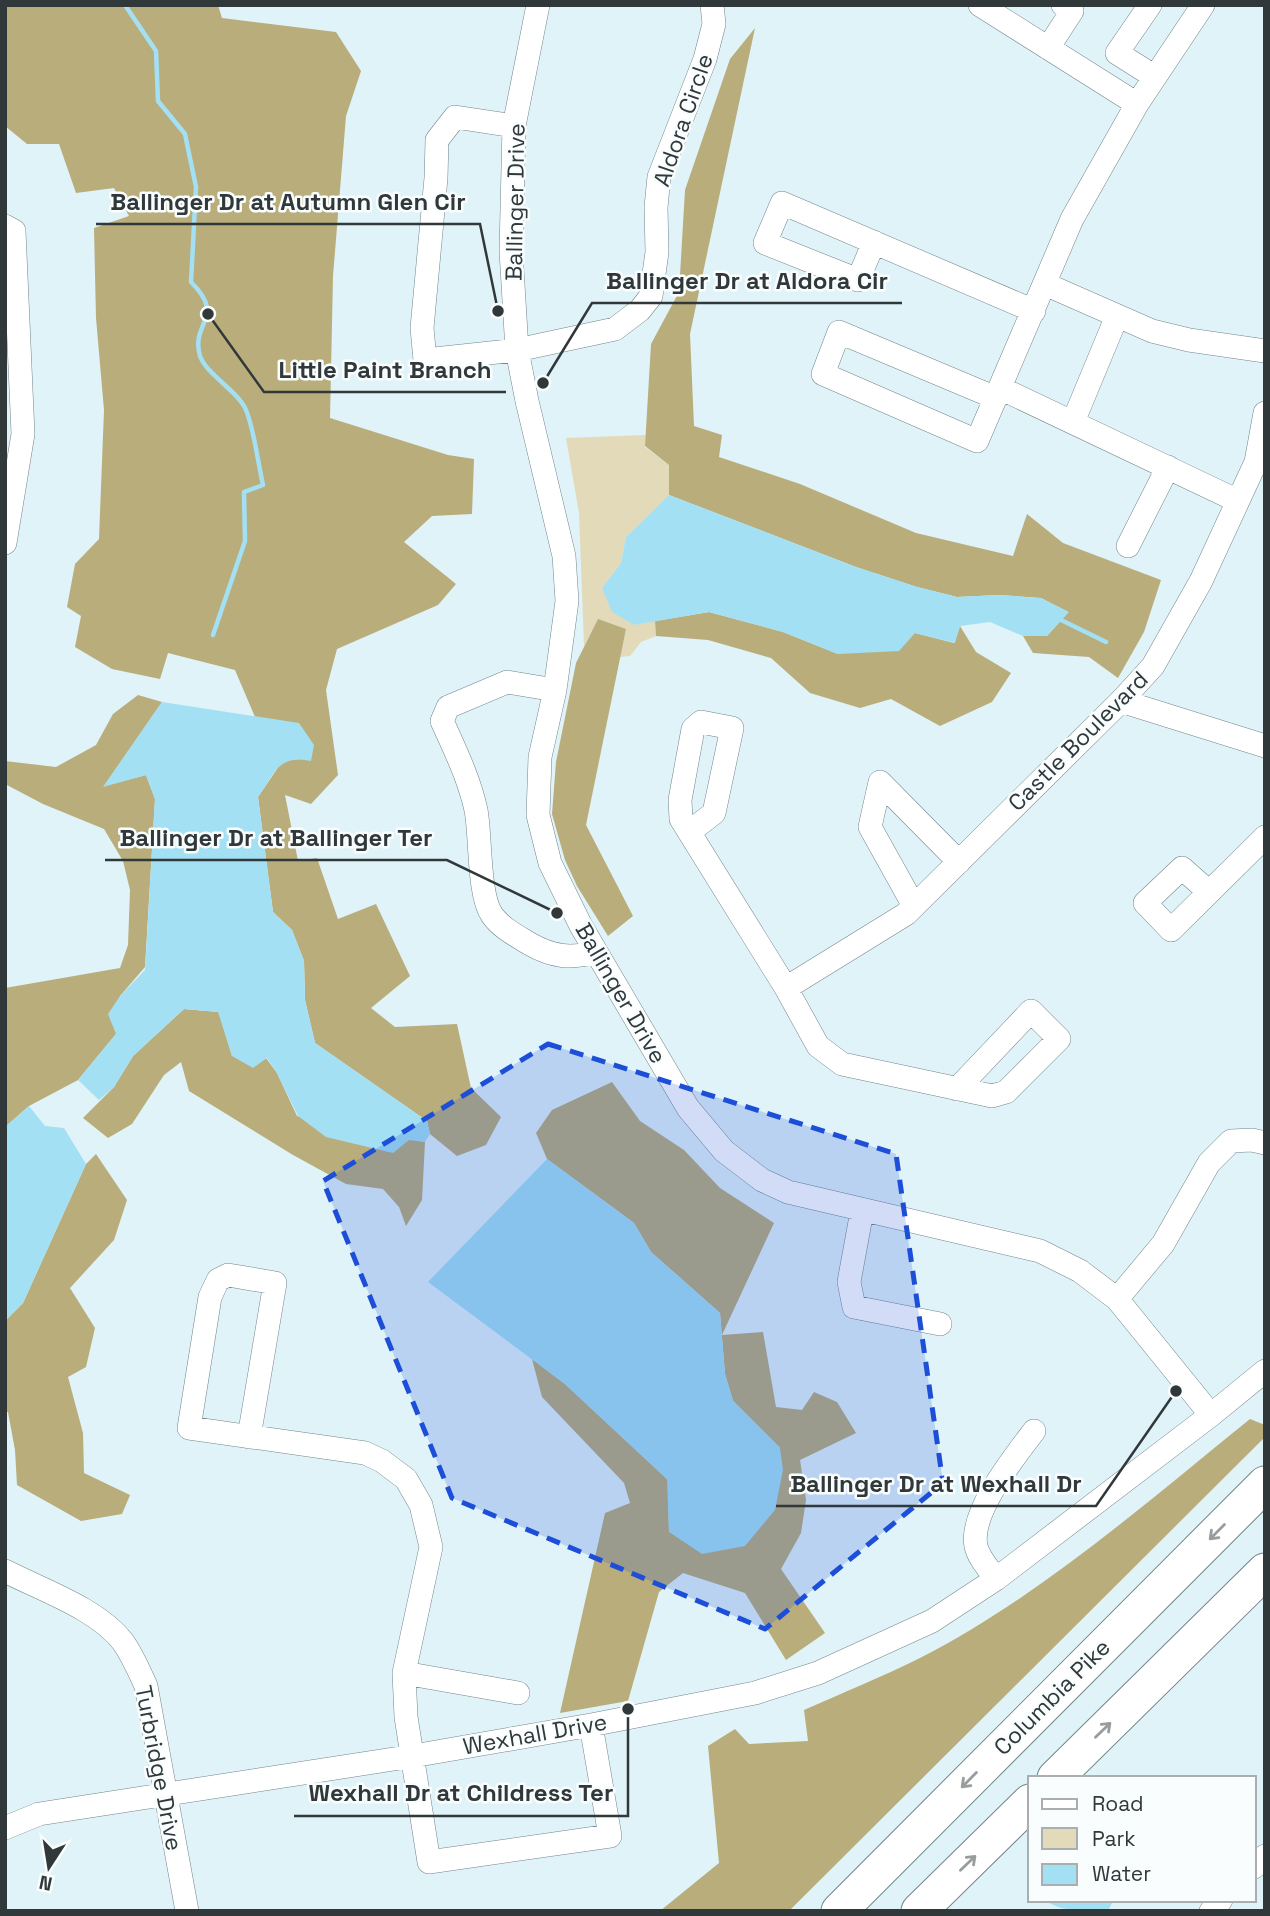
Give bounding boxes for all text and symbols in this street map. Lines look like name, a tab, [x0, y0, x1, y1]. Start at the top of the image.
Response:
street label: Aldora Circle	[646, 50, 720, 190]
street label: Ballinger Drive	[499, 123, 531, 281]
callout: Ballinger Dr at Autumn Glen Cir	[96, 179, 480, 224]
text: Ballinger Dr at Autumn Glen Cir	[110, 186, 466, 217]
callout: Ballinger Dr at Aldora Cir	[592, 258, 902, 303]
text: Ballinger Dr at Aldora Cir	[606, 265, 888, 296]
callout: Little Paint Branch	[264, 347, 506, 392]
text: Little Paint Branch	[278, 354, 492, 385]
street label: Castle Boulevard	[1002, 665, 1154, 817]
callout: Ballinger Dr at Ballinger Ter	[105, 815, 447, 860]
text: Ballinger Dr at Ballinger Ter	[119, 822, 433, 853]
street label: Ballinger Drive	[569, 917, 673, 1069]
callout: Ballinger Dr at Wexhall Dr	[776, 1461, 1096, 1506]
text: Ballinger Dr at Wexhall Dr	[790, 1468, 1082, 1499]
one-way arrow	[1208, 1524, 1225, 1541]
street label: Columbia Pike	[987, 1632, 1117, 1762]
street label: Turbridge Drive	[128, 1683, 190, 1853]
street label: Wexhall Drive	[461, 1707, 609, 1761]
one-way arrow	[1095, 1721, 1112, 1738]
callout: Wexhall Dr at Childress Ter	[294, 1771, 628, 1816]
one-way arrow	[961, 1771, 978, 1788]
legend	[1028, 1776, 1256, 1902]
text: Wexhall Dr at Childress Ter	[309, 1777, 613, 1808]
text: Road	[1092, 1790, 1144, 1817]
text: Park	[1092, 1825, 1136, 1852]
north arrow	[14, 1832, 84, 1902]
one-way arrow	[959, 1854, 976, 1871]
text: Water	[1092, 1860, 1151, 1887]
text: N	[37, 1870, 54, 1897]

